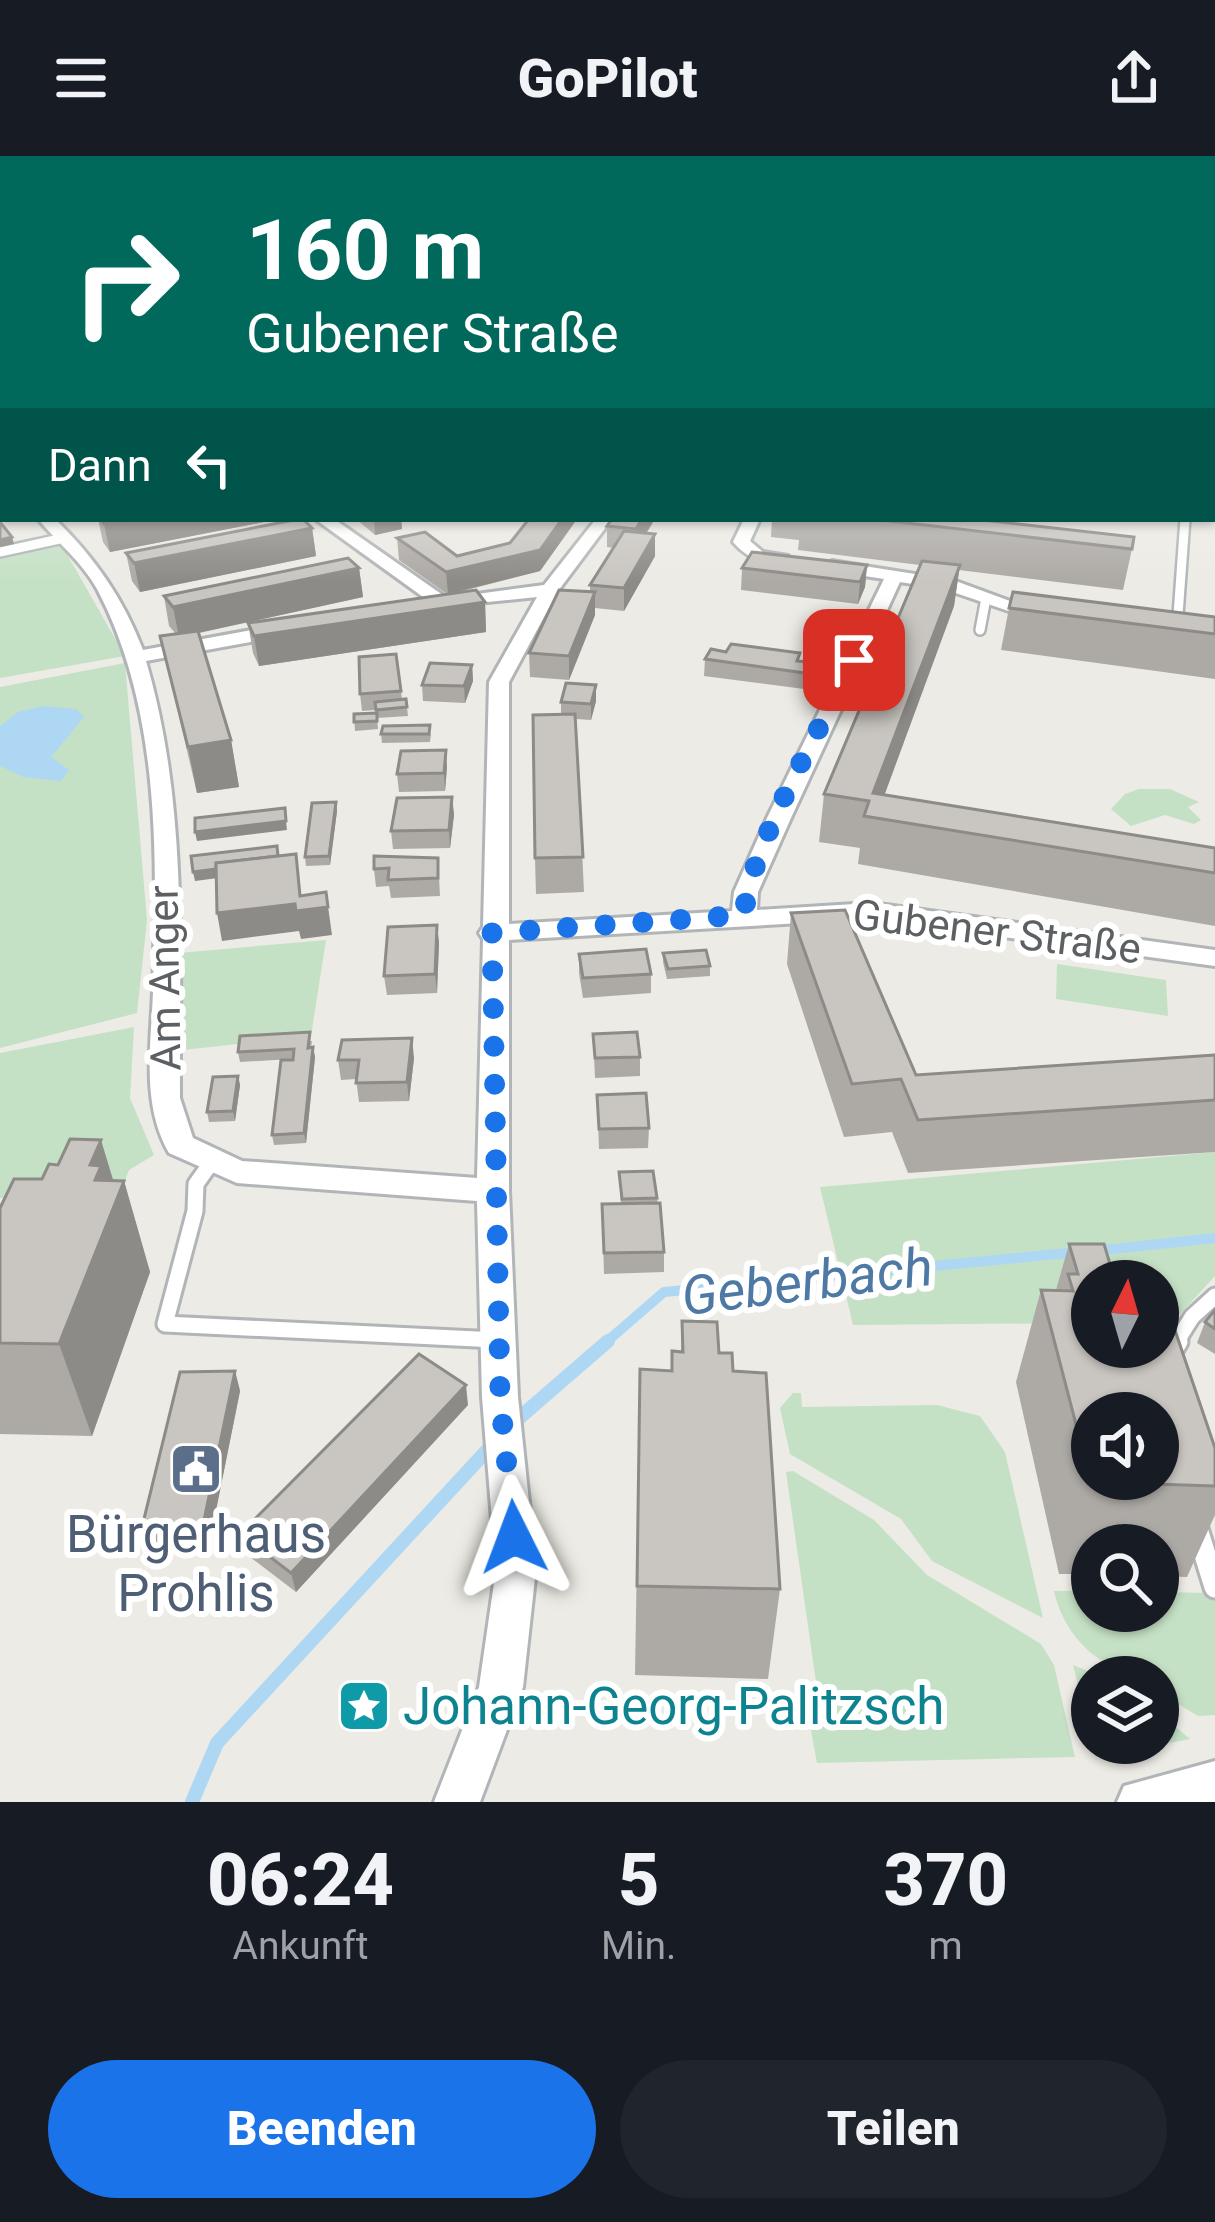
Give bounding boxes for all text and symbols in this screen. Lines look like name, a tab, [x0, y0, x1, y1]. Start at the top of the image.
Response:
icon: menu	[48, 45, 114, 111]
icon: share	[1101, 45, 1167, 111]
text: GoPilot	[517, 47, 698, 110]
text: 160 m	[246, 201, 484, 300]
icon: right	[48, 204, 204, 360]
text: Gubener Straße	[246, 302, 619, 365]
icon: left	[176, 432, 242, 498]
text: Dann	[48, 439, 152, 492]
pin	[803, 609, 905, 711]
icon: arrive	[821, 627, 887, 693]
street label: Am Anger	[138, 885, 191, 1071]
street label: Gubener Straße	[850, 890, 1144, 973]
water label: Geberbach	[678, 1235, 936, 1328]
north arrow	[1071, 1260, 1179, 1368]
map controls	[1071, 1260, 1179, 1764]
button: sound	[1071, 1392, 1179, 1500]
public building icon: Bürgerhaus Prohlis	[168, 1441, 224, 1497]
position arrow	[451, 1474, 577, 1600]
place label: Bürgerhaus Prohlis	[66, 1505, 326, 1623]
button: search	[1071, 1524, 1179, 1632]
button: layers	[1071, 1656, 1179, 1764]
place label: Johann-Georg-Palitzsch	[403, 1677, 944, 1736]
place icon: Johann-Georg-Palitzsch	[336, 1678, 392, 1734]
text: 06:24	[207, 1838, 394, 1923]
text: 5	[618, 1838, 659, 1923]
text: 370	[883, 1838, 1008, 1923]
text: Ankunft	[232, 1923, 369, 1969]
text: Min.	[601, 1923, 676, 1969]
text: m	[929, 1923, 963, 1969]
button: Beenden	[48, 2060, 596, 2198]
button: Teilen	[620, 2060, 1167, 2198]

